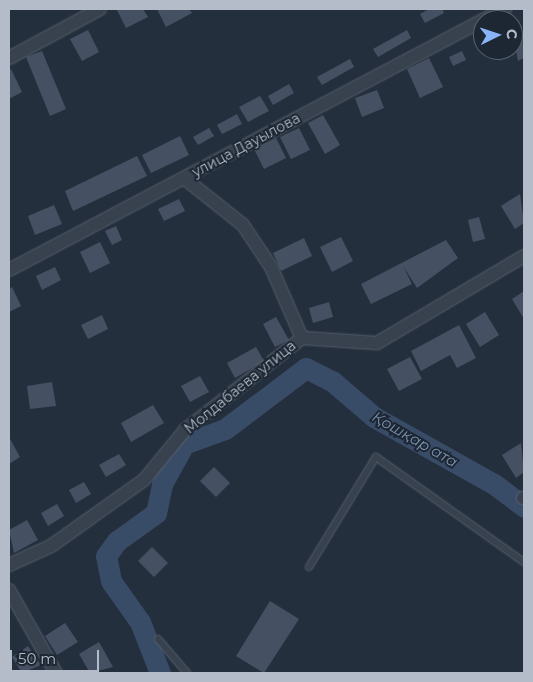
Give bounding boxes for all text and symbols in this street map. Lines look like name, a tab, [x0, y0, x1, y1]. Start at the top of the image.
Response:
north arrow	[473, 10, 523, 60]
text: С	[503, 28, 521, 40]
street label: улица Дауылова	[189, 109, 303, 181]
street label: Молдабаева улица	[181, 337, 299, 437]
water label: Қошқар ата	[369, 407, 461, 471]
scale bar	[12, 640, 101, 672]
text: 50 m	[18, 649, 56, 668]

